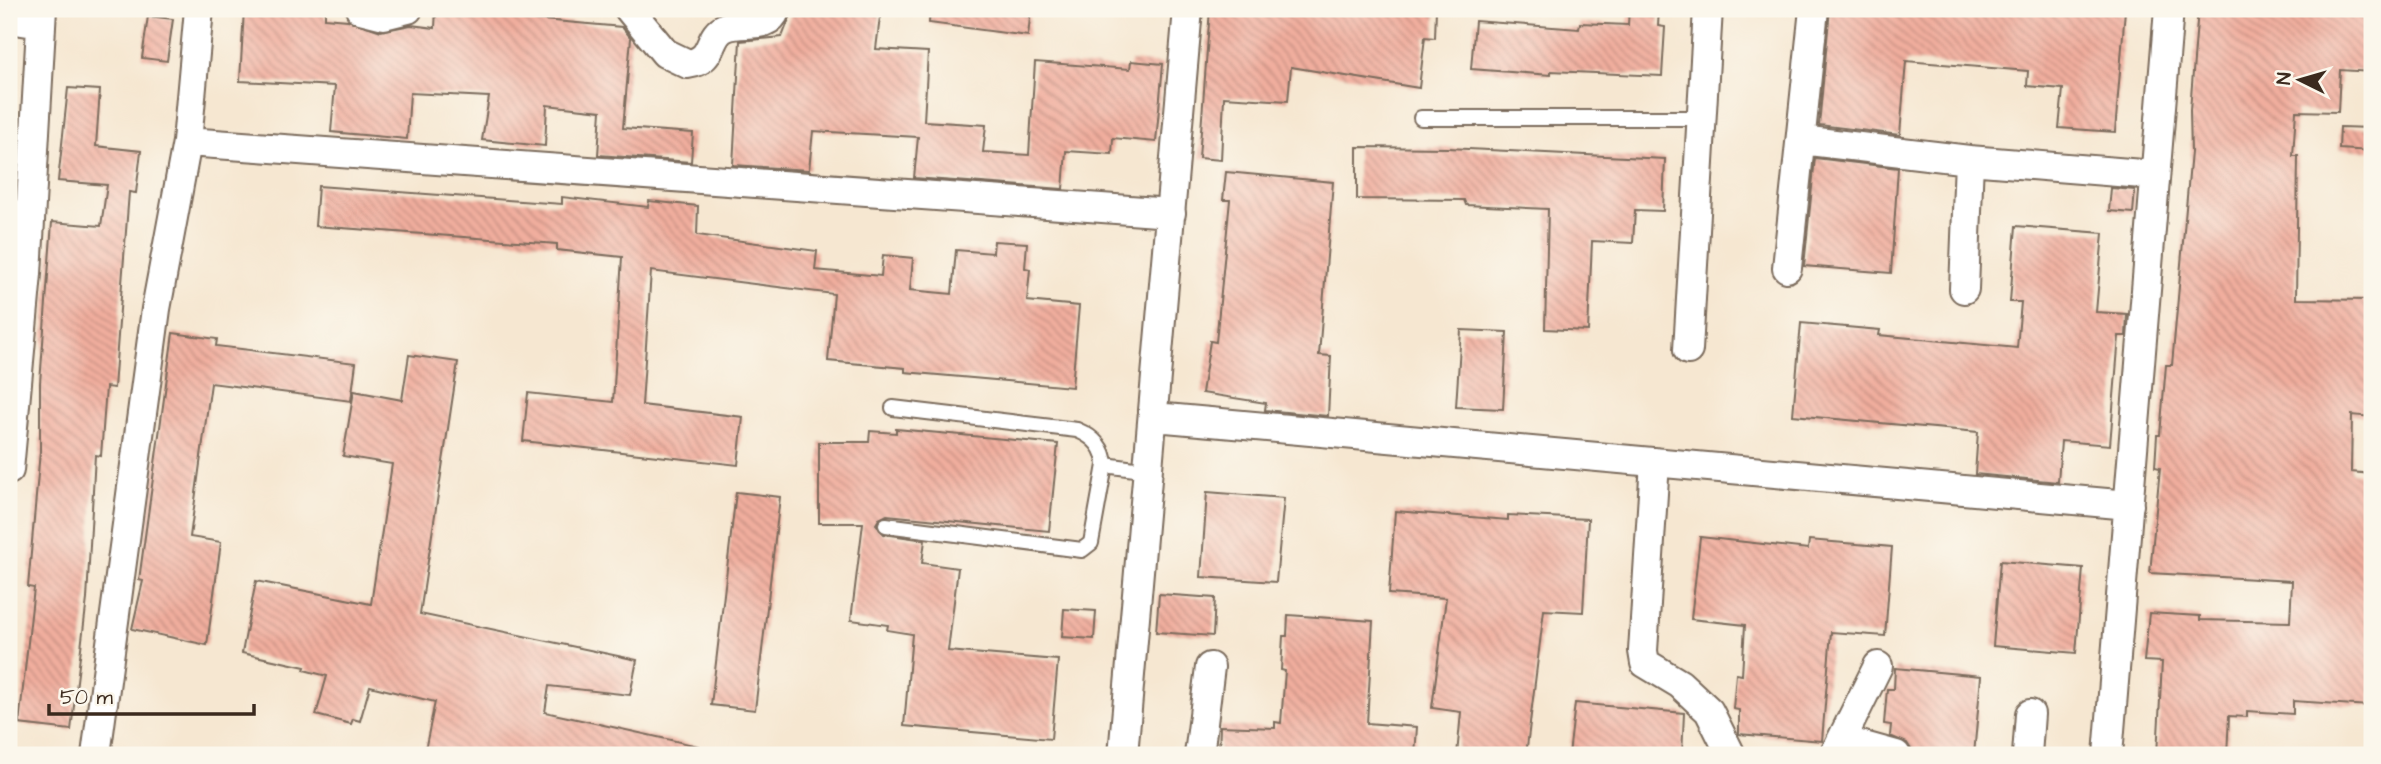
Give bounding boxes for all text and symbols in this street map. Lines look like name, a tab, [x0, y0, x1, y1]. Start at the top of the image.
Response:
north arrow	[2266, 46, 2336, 116]
text: N	[2271, 71, 2299, 86]
scale bar	[49, 673, 254, 717]
text: 50 m	[60, 683, 114, 712]

